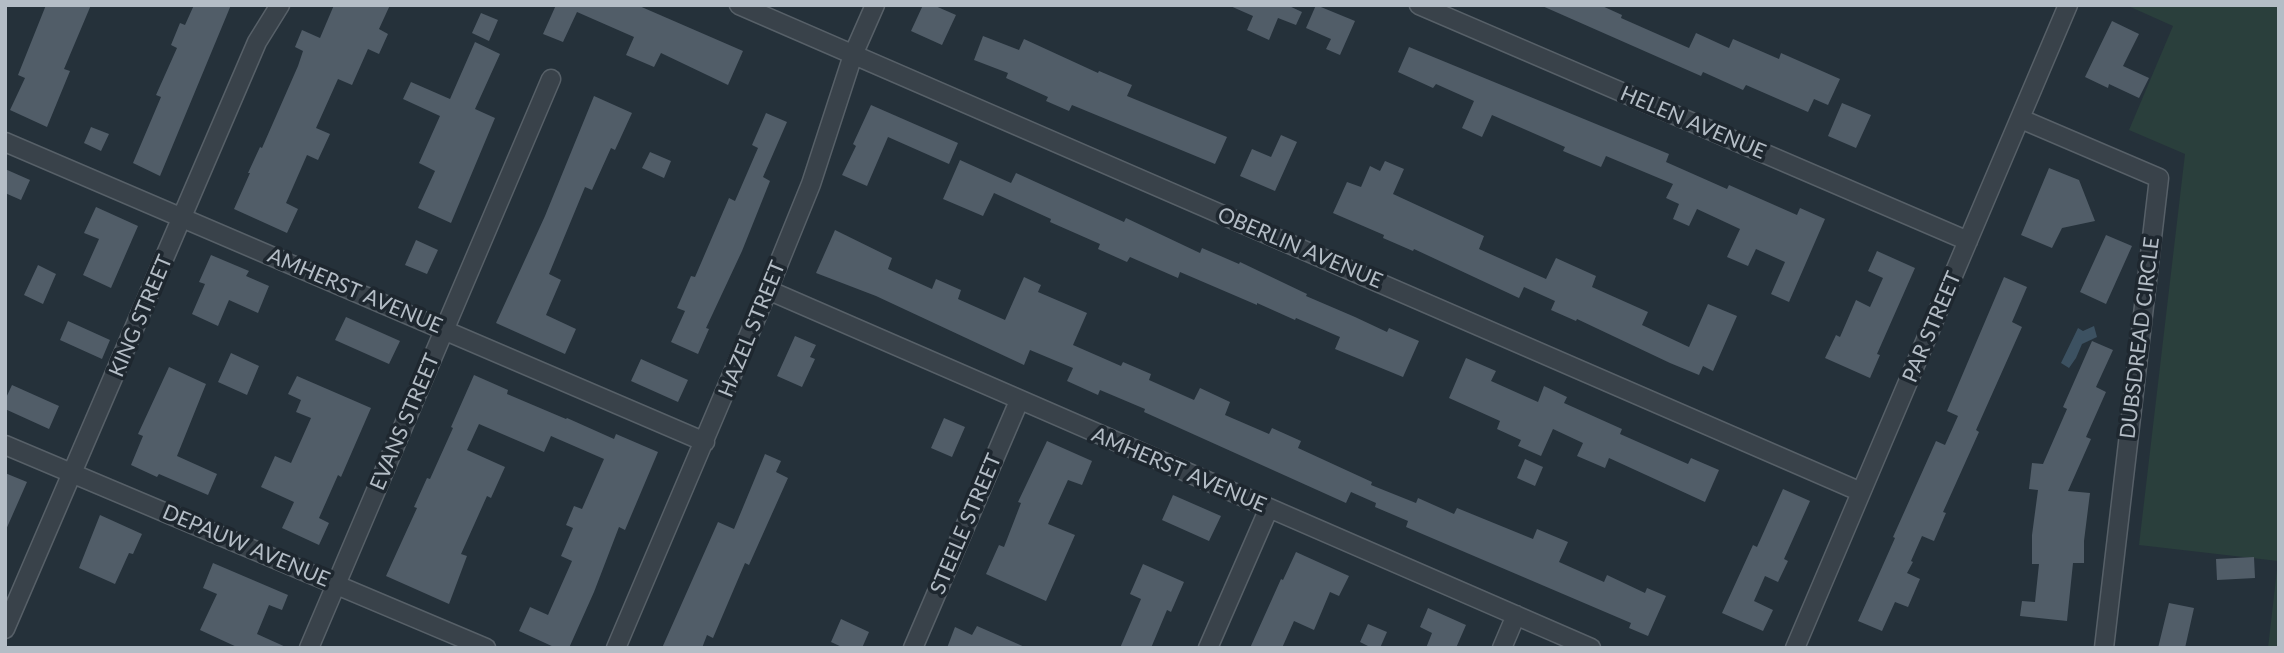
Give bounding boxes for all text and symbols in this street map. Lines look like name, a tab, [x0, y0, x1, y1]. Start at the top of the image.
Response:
street label: HELEN AVENUE	[1617, 81, 1769, 165]
street label: OBERLIN AVENUE	[1214, 202, 1386, 294]
street label: DUBSDREAD CIRCLE	[2115, 236, 2165, 440]
street label: AMHERST AVENUE	[264, 243, 446, 339]
street label: KING STREET	[104, 251, 178, 381]
street label: HAZEL STREET	[713, 257, 791, 401]
street label: PAR STREET	[1897, 268, 1967, 386]
street label: EVANS STREET	[365, 350, 445, 494]
street label: AMHERST AVENUE	[1088, 422, 1270, 518]
street label: STEELE STREET	[925, 450, 1007, 598]
street label: DEPAUW AVENUE	[159, 499, 333, 593]

